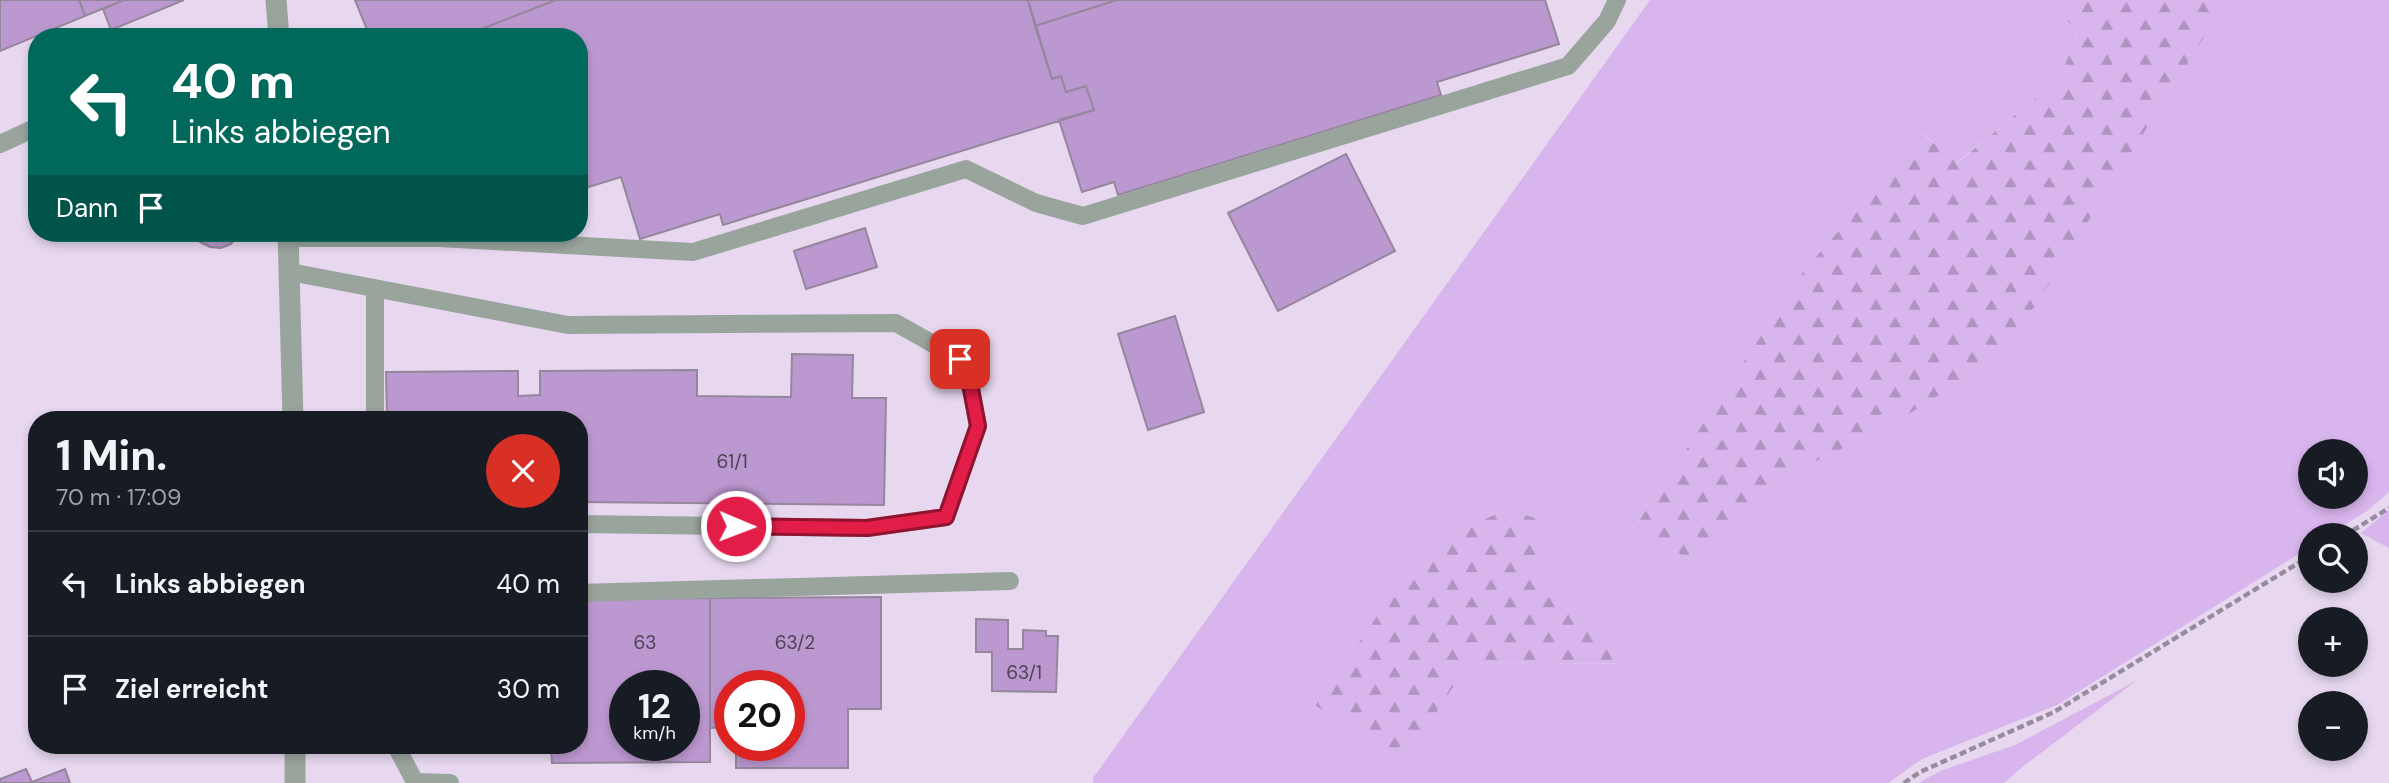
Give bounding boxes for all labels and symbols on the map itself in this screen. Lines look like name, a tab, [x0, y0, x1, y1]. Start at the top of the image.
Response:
pin	[930, 329, 990, 389]
house number: 61/1	[716, 449, 748, 474]
position arrow	[699, 489, 773, 563]
house number: 63	[633, 630, 657, 655]
house number: 63/2	[775, 630, 815, 655]
house number: 63/1	[1006, 660, 1042, 685]
speed limit sign: 20	[714, 670, 805, 761]

